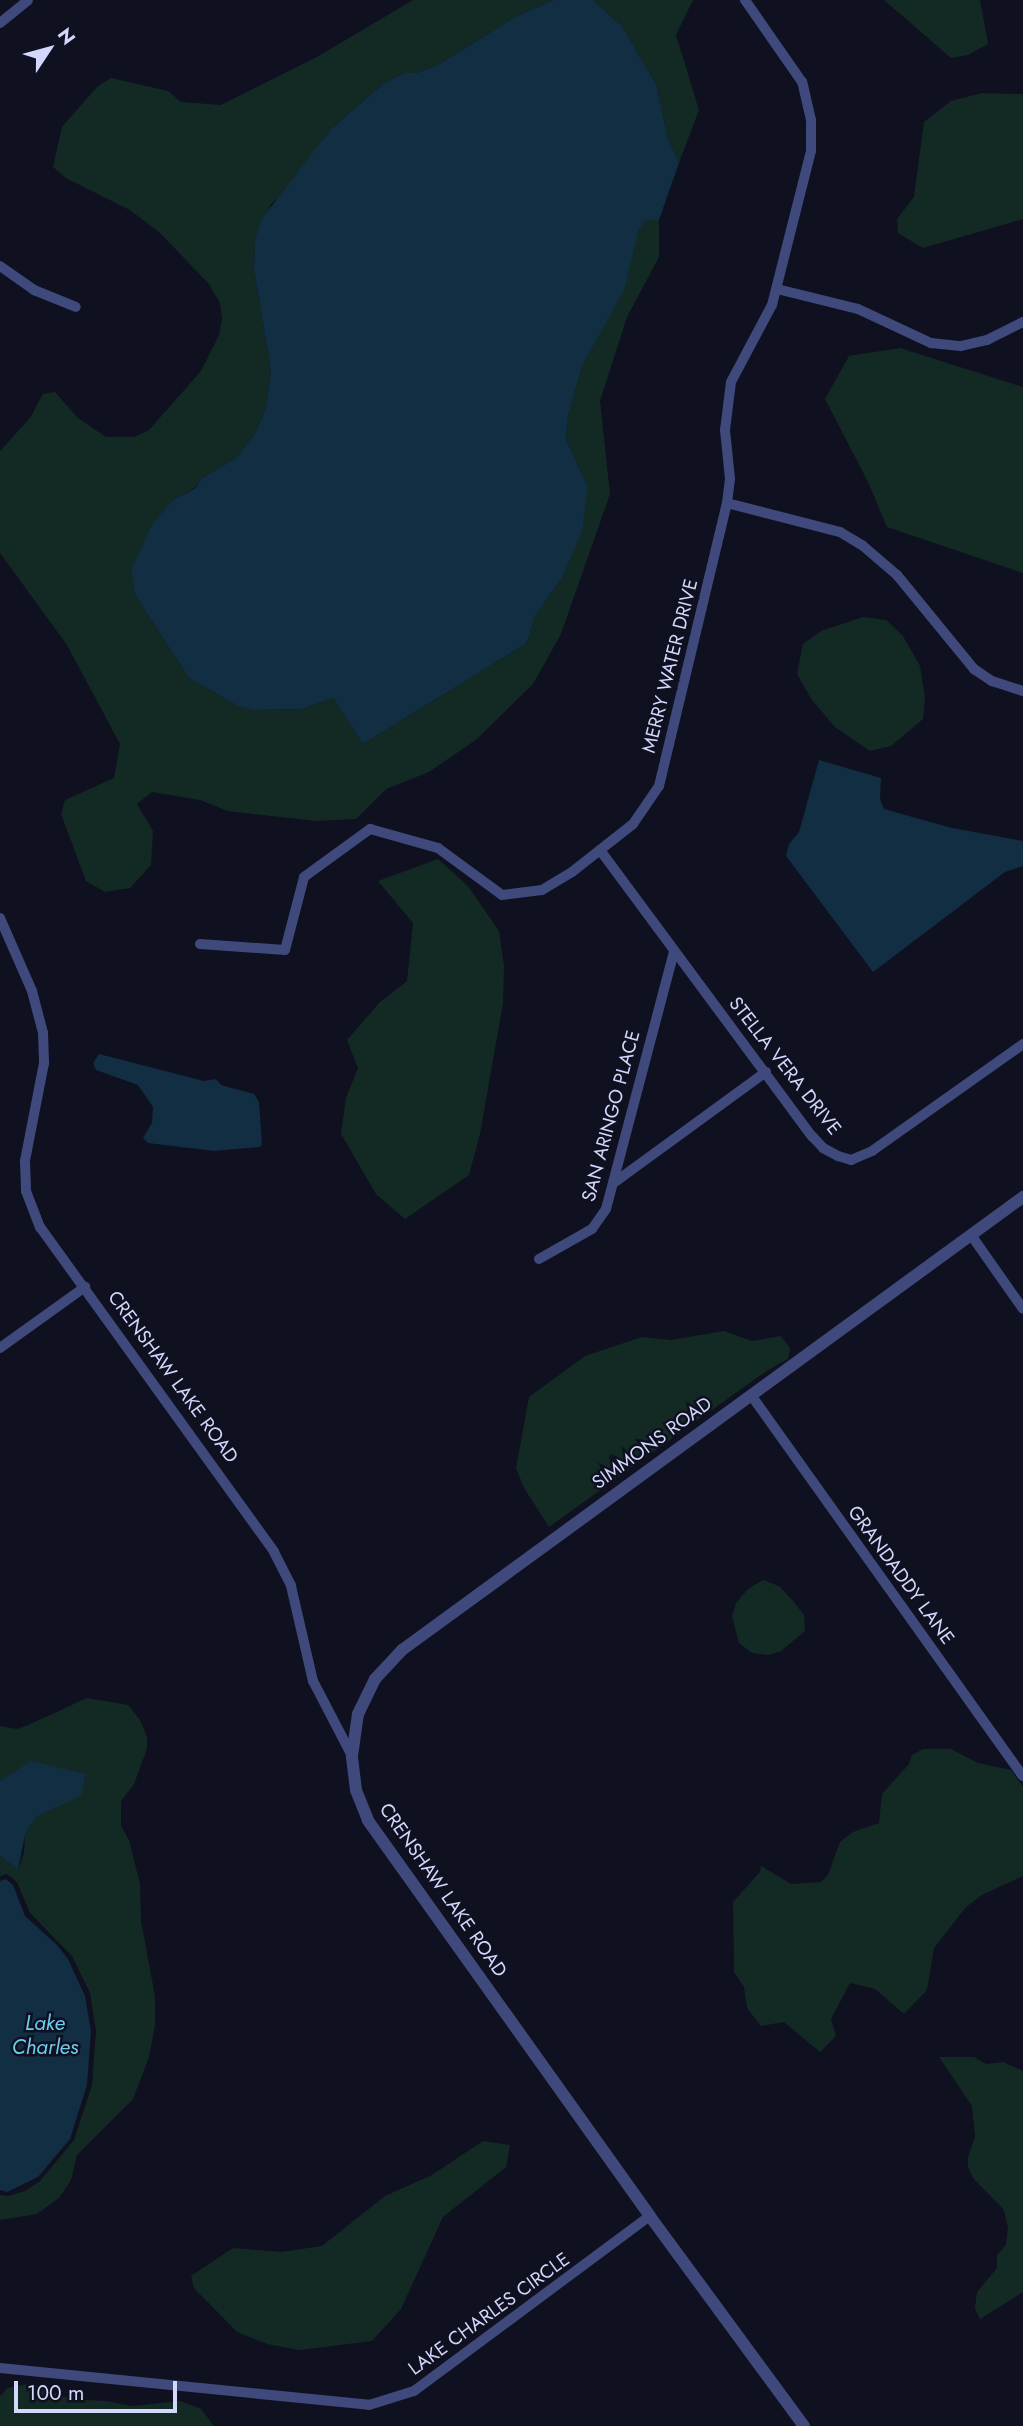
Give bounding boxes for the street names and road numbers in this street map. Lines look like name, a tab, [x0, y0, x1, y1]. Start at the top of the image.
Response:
street label: MERRY WATER DRIVE	[637, 577, 703, 755]
street label: STELLA VERA DRIVE	[724, 993, 846, 1139]
street label: SAN ARINGO PLACE	[577, 1028, 645, 1204]
street label: CRENSHAW LAKE ROAD	[103, 1287, 243, 1467]
street label: SIMMONS ROAD	[588, 1392, 716, 1494]
street label: GRANDADDY LANE	[843, 1501, 959, 1649]
street label: CRENSHAW LAKE ROAD	[374, 1799, 512, 1981]
street label: LAKE CHARLES CIRCLE	[404, 2248, 574, 2380]

